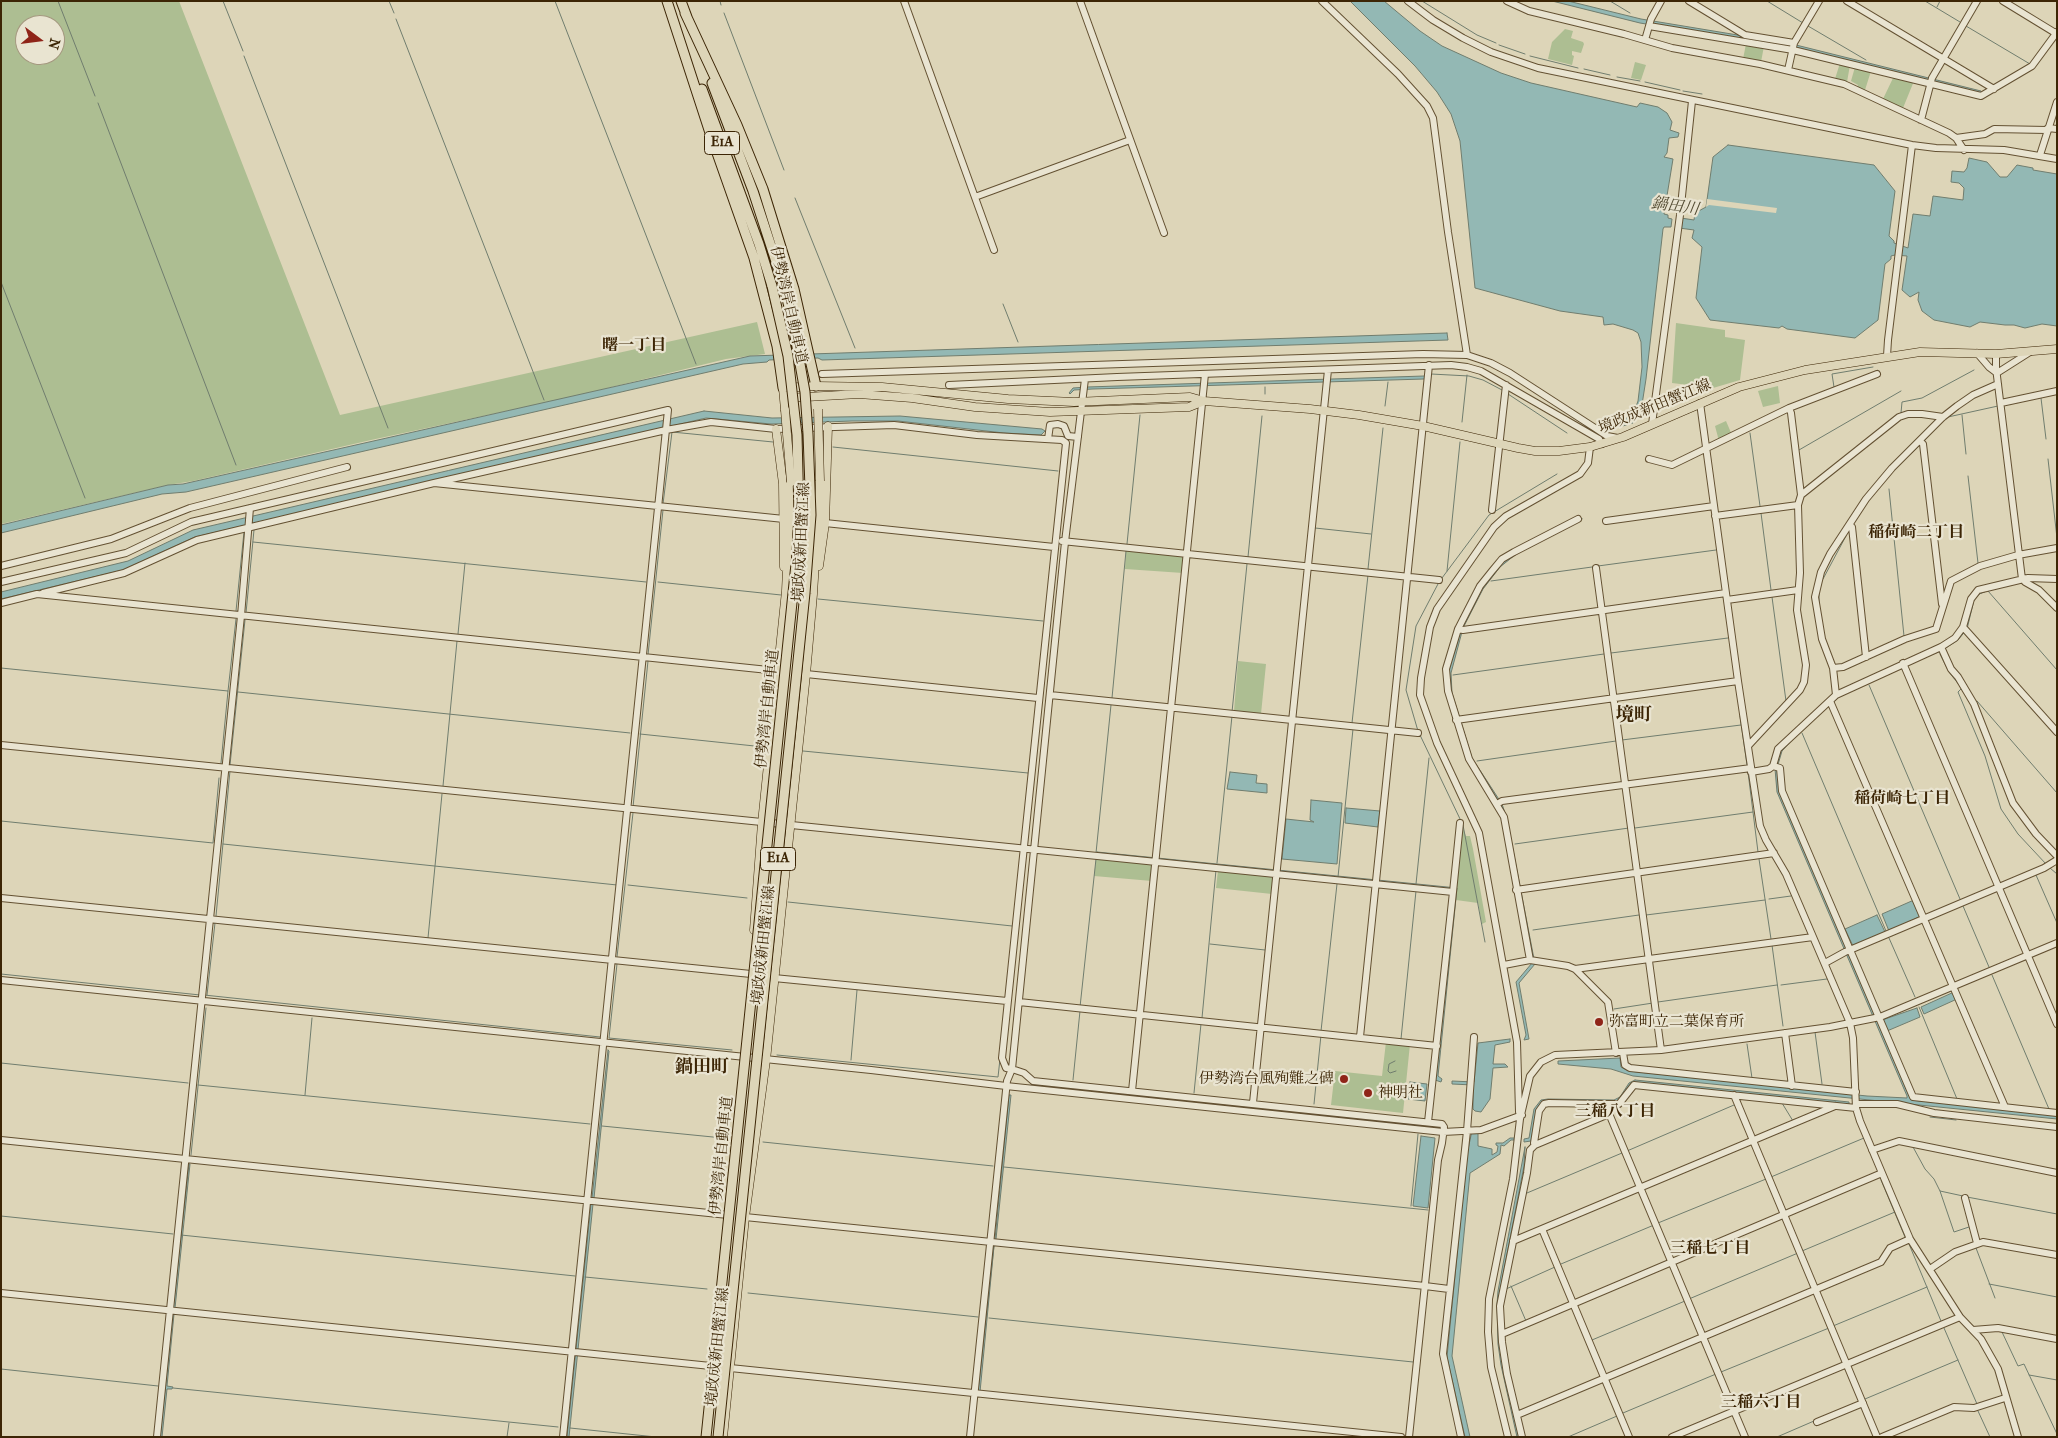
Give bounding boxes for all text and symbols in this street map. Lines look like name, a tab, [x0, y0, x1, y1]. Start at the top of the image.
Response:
north arrow	[15, 15, 65, 65]
text: N	[44, 36, 64, 51]
road number: E1A	[704, 132, 740, 154]
water label: 鍋田川	[1650, 194, 1700, 220]
street label: 伊勢湾岸自動車道	[766, 245, 810, 365]
district label: 曙一丁目	[602, 336, 666, 356]
street label: 境政成新田蟹江線	[1596, 376, 1714, 438]
street label: 境政成新田蟹江線	[790, 482, 814, 602]
district label: 稲荷崎二丁目	[1868, 523, 1964, 543]
street label: 伊勢湾岸自動車道	[753, 648, 783, 770]
district label: 境町	[1616, 705, 1652, 727]
district label: 稲荷崎七丁目	[1854, 789, 1950, 809]
road number: E1A	[760, 848, 796, 871]
street label: 境政成新田蟹江線	[749, 884, 779, 1006]
place label: 弥富町立二葉保育所	[1609, 1013, 1744, 1031]
marker: 弥富町立二葉保育所	[1593, 1016, 1605, 1028]
district label: 鍋田町	[675, 1057, 729, 1079]
place label: 伊勢湾台風殉難之碑	[1199, 1070, 1334, 1088]
marker: 伊勢湾台風殉難之碑	[1338, 1073, 1350, 1085]
place label: 神明社	[1378, 1084, 1423, 1102]
marker: 神明社	[1362, 1087, 1374, 1099]
street label: 伊勢湾岸自動車道	[707, 1095, 737, 1217]
district label: 三稲八丁目	[1575, 1102, 1655, 1122]
district label: 三稲七丁目	[1670, 1239, 1750, 1259]
street label: 境政成新田蟹江線	[703, 1286, 733, 1408]
district label: 三稲六丁目	[1721, 1393, 1801, 1413]

